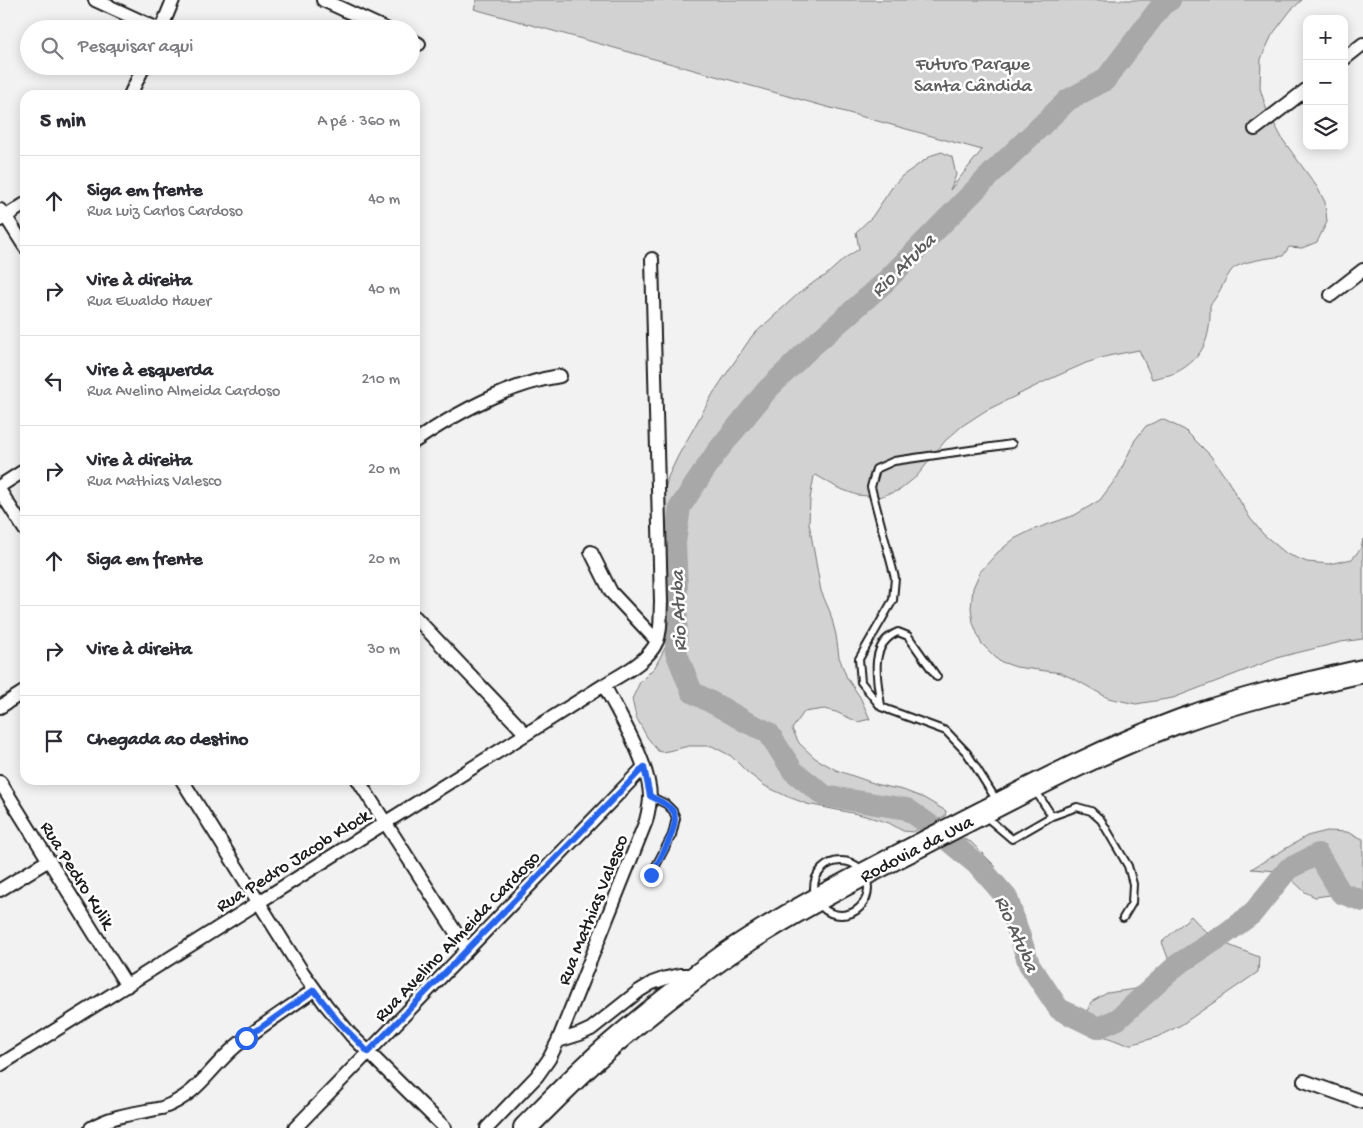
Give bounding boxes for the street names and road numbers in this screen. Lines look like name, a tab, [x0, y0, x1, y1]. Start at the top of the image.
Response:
street label: Rua Pedro Jacob Klock	[213, 804, 376, 919]
street label: Rodovia da Uva	[857, 811, 979, 889]
street label: Rua Pedro Kulik	[34, 818, 119, 935]
street label: Rua Mathias Valesco	[554, 832, 635, 989]
street label: Rua Avelino Almeida Cardoso	[371, 847, 547, 1028]

